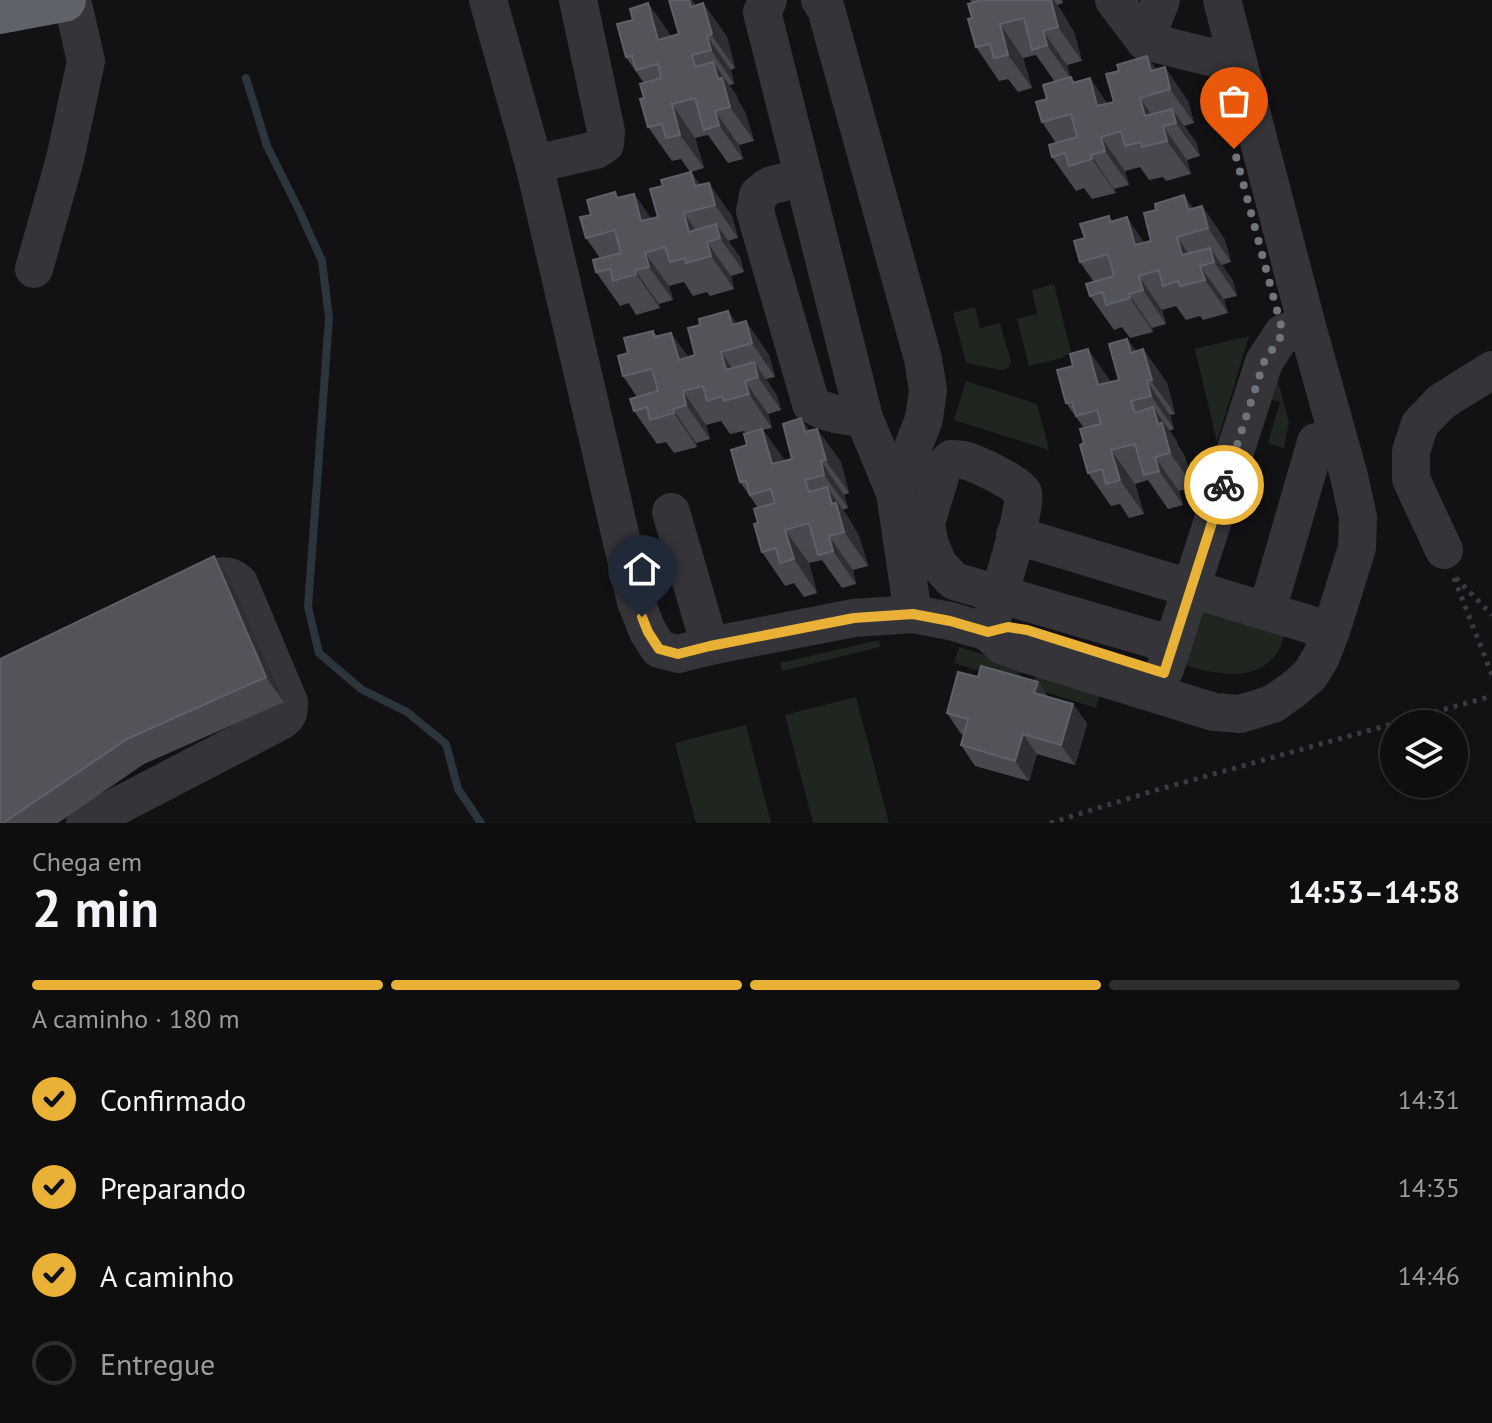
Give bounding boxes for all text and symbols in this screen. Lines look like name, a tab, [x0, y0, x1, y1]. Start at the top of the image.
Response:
pin	[1200, 67, 1268, 149]
icon: bag	[1212, 79, 1256, 123]
courier	[1184, 445, 1264, 525]
icon: bike	[1202, 463, 1246, 507]
pin	[608, 535, 676, 617]
icon: home	[620, 547, 664, 591]
map controls	[1380, 710, 1468, 798]
button: layers	[1380, 710, 1468, 798]
text: Chega em	[32, 845, 142, 878]
text: 14:53–14:58	[1288, 872, 1460, 911]
text: 2 min	[32, 874, 159, 941]
text: A caminho · 180 m	[32, 1002, 240, 1035]
icon: check	[32, 1077, 76, 1121]
text: Confirmado	[100, 1080, 246, 1119]
text: 14:31	[1398, 1083, 1460, 1116]
icon: check	[32, 1165, 76, 1209]
text: Preparando	[100, 1168, 246, 1207]
text: 14:35	[1398, 1171, 1460, 1204]
icon: check	[32, 1253, 76, 1297]
text: A caminho	[100, 1256, 234, 1295]
text: 14:46	[1398, 1259, 1460, 1292]
text: Entregue	[100, 1344, 215, 1383]

